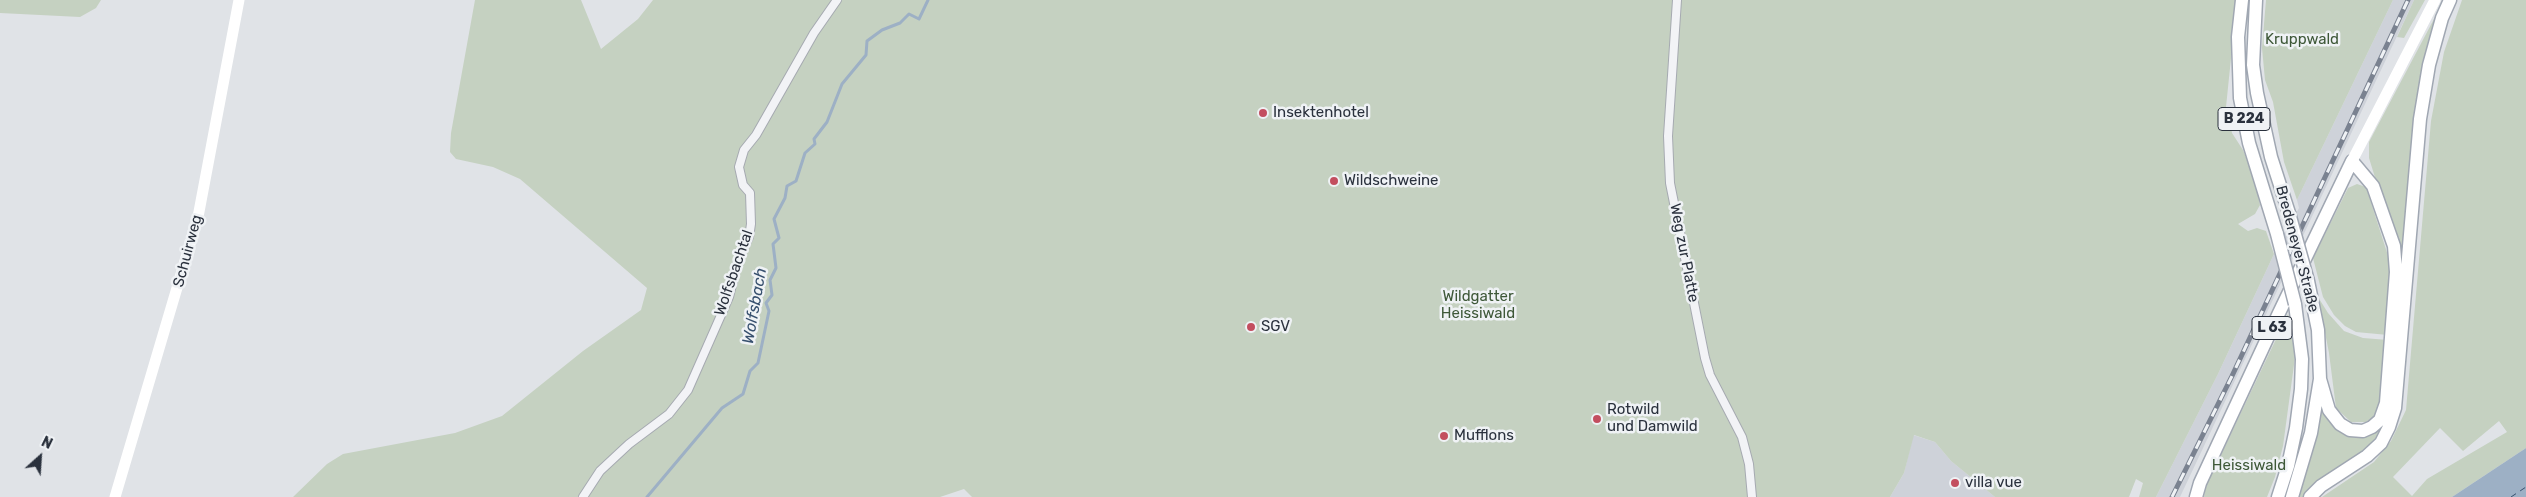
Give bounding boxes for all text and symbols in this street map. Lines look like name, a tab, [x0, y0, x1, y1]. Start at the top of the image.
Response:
park label: Kruppwald	[2265, 31, 2339, 49]
place label: Insektenhotel	[1273, 104, 1369, 122]
marker: Insektenhotel	[1257, 107, 1269, 119]
road number: B 224	[2218, 108, 2270, 130]
place label: Wildschweine	[1344, 172, 1439, 190]
marker: Wildschweine	[1328, 175, 1340, 187]
street label: Bredeneyer Straße	[2271, 184, 2323, 314]
street label: Weg zur Platte	[1666, 202, 1702, 304]
street label: Schuirweg	[170, 213, 206, 289]
street label: Wolfsbachtal	[711, 228, 757, 318]
water label: Wolfsbach	[739, 266, 771, 346]
park label: Wildgatter Heissiwald	[1441, 288, 1515, 323]
road number: L 63	[2252, 316, 2292, 339]
place label: SGV	[1261, 318, 1290, 336]
marker: SGV	[1245, 321, 1257, 333]
place label: Rotwild und Damwild	[1607, 401, 1698, 436]
marker: Rotwild und Damwild	[1591, 413, 1603, 425]
place label: Mufflons	[1454, 427, 1514, 445]
marker: Mufflons	[1438, 430, 1450, 442]
north arrow	[15, 432, 65, 482]
text: N	[39, 433, 55, 453]
park label: Heissiwald	[2212, 457, 2286, 475]
place label: villa vue	[1965, 474, 2022, 492]
marker: villa vue	[1949, 477, 1961, 489]

